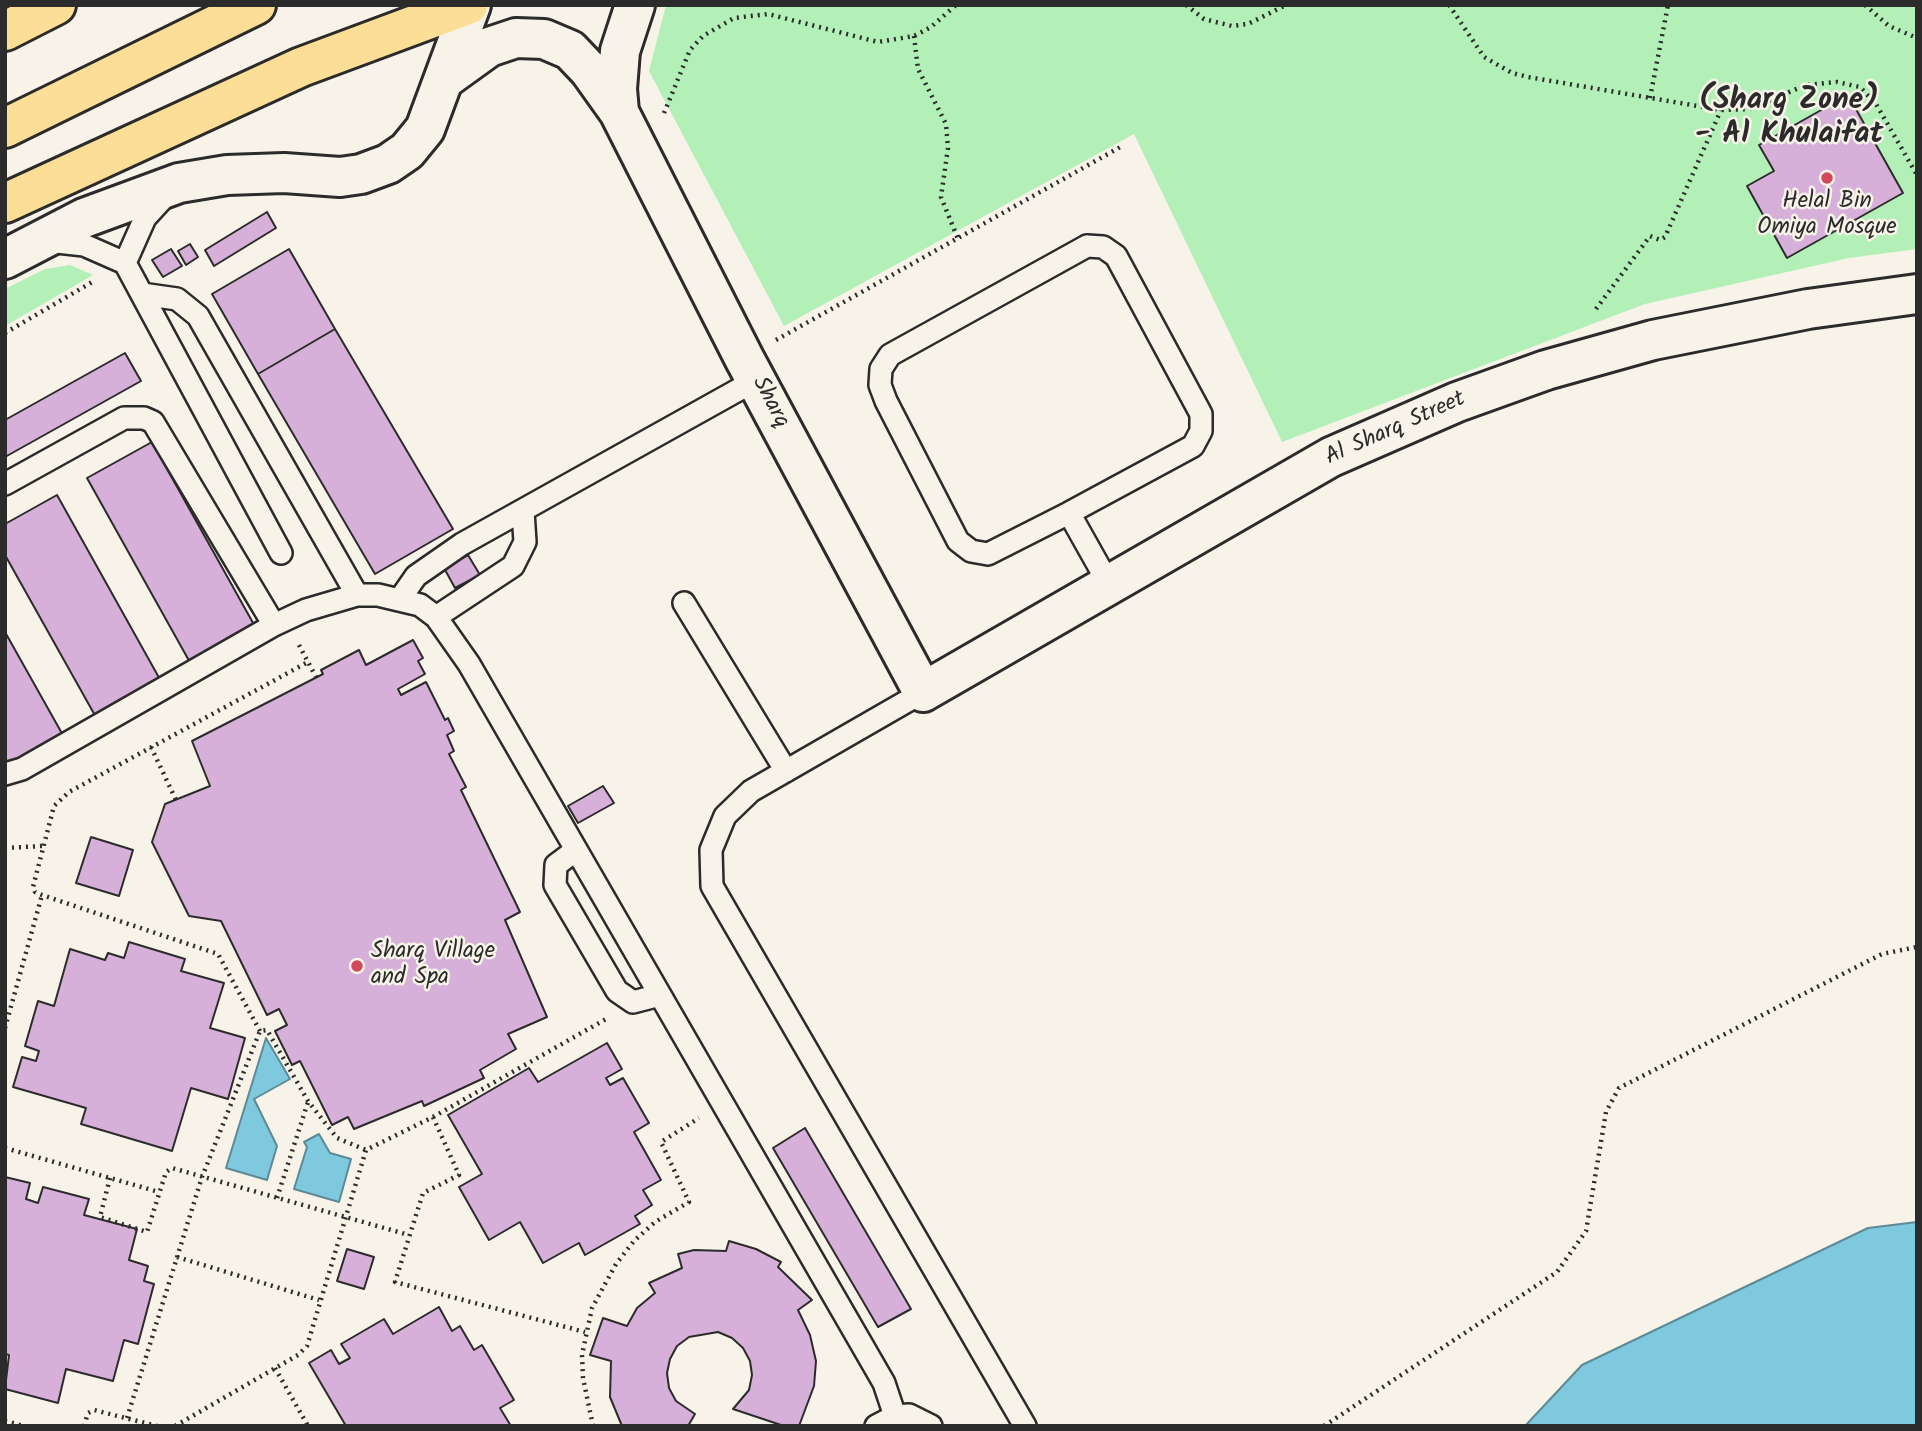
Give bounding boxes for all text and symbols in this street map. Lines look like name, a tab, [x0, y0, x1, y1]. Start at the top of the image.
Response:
district label: (Sharg Zone) - Al Khulaifat	[1695, 85, 1883, 155]
marker: Helal Bin Omiya Mosque	[1819, 170, 1835, 186]
place label: Helal Bin Omiya Mosque	[1757, 189, 1897, 243]
street label: Sharq	[744, 373, 794, 433]
street label: Al Sharq Street	[1322, 387, 1470, 473]
place label: Sharq Village and Spa	[371, 939, 495, 993]
marker: Sharq Village and Spa	[349, 958, 365, 974]

